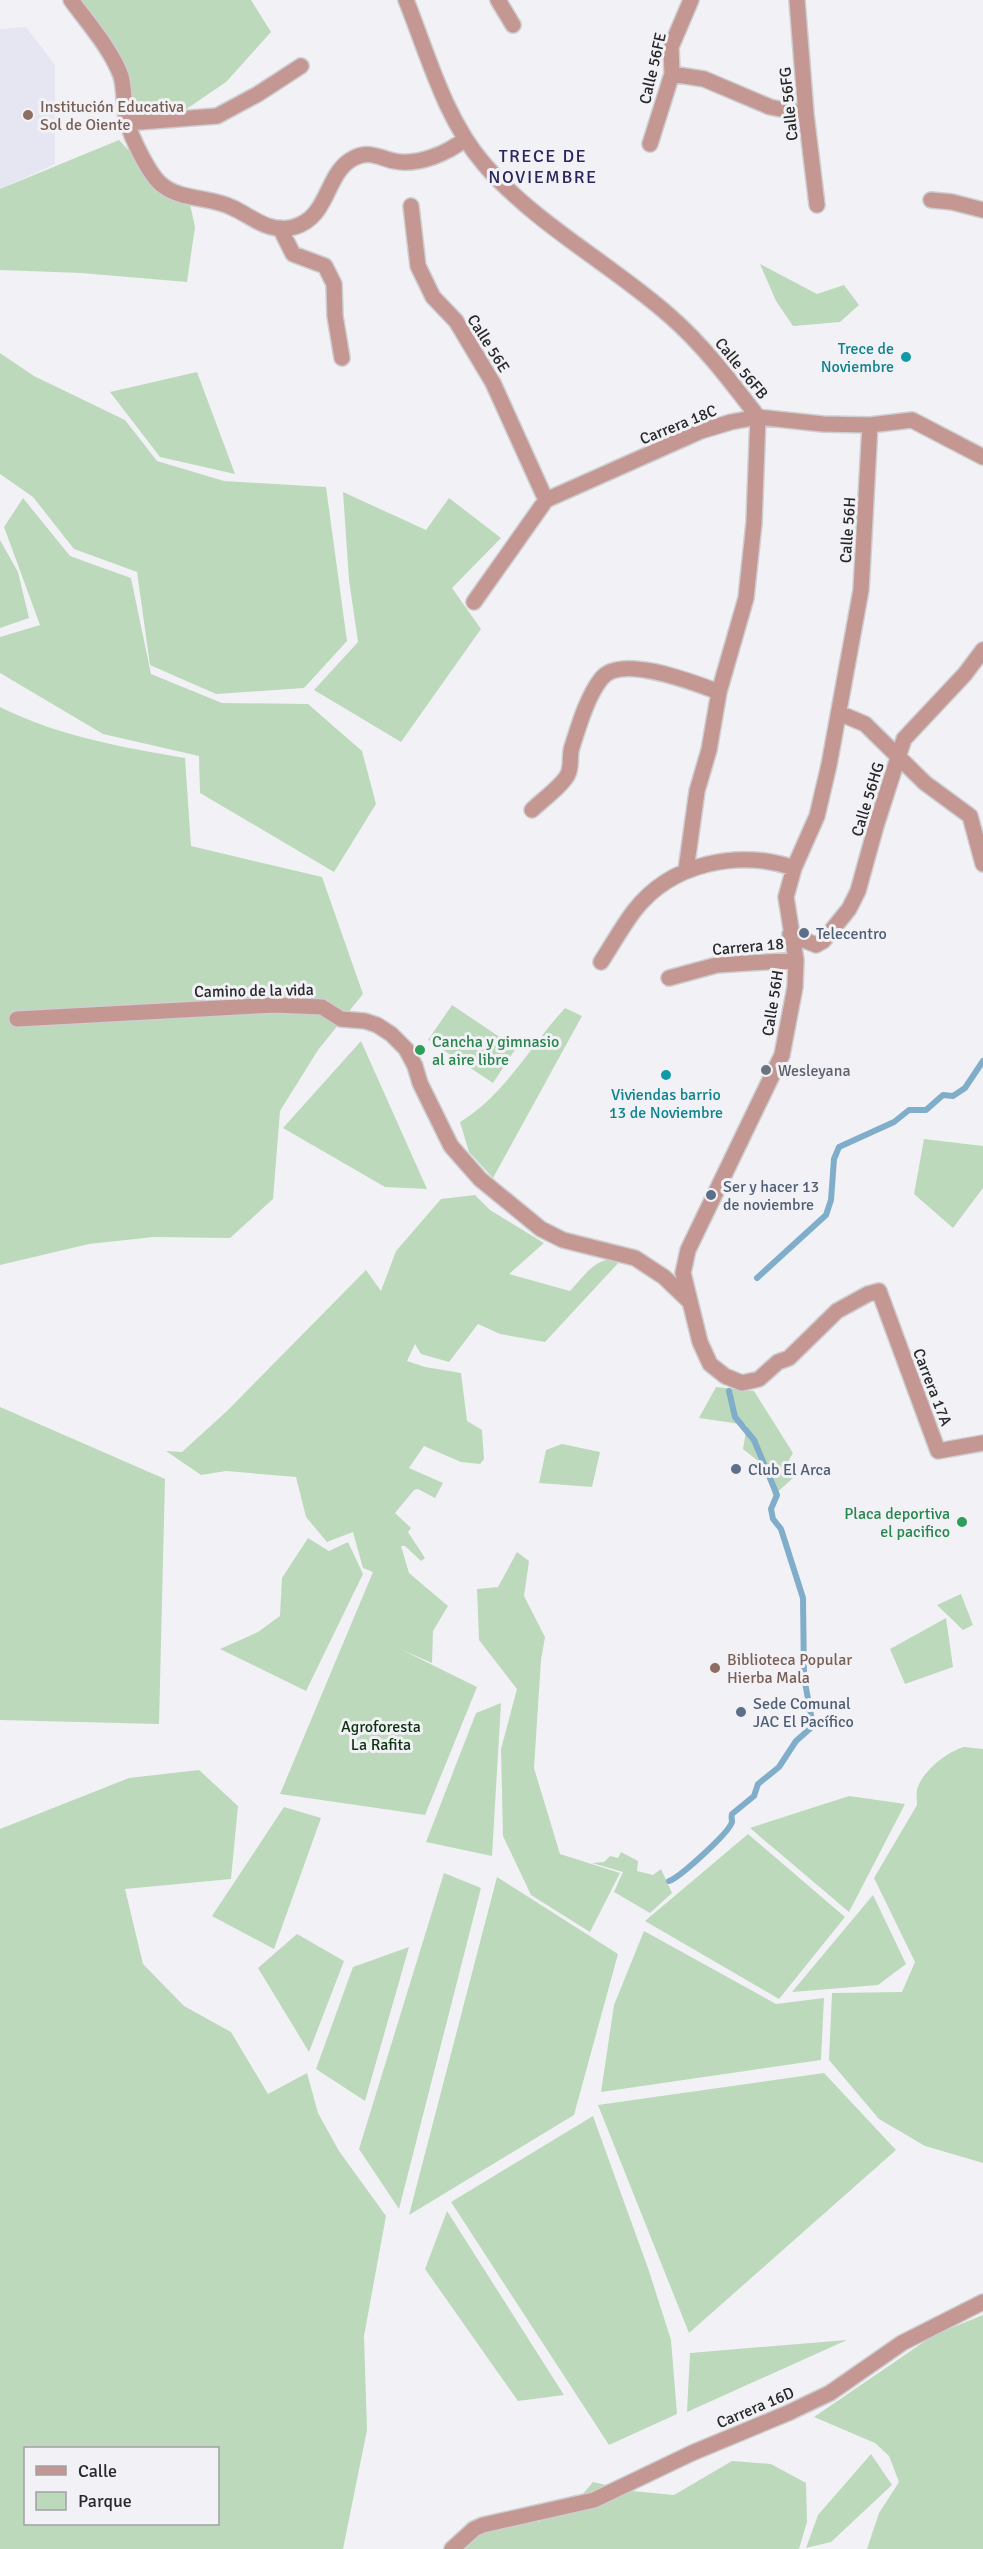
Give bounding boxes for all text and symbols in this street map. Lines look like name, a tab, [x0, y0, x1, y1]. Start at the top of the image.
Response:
street label: Calle 56FE	[635, 30, 671, 106]
street label: Calle 56FG	[775, 66, 803, 142]
place label: Institución Educativa Sol de Oiente	[40, 97, 184, 135]
marker: Institución Educativa Sol de Oiente	[21, 108, 35, 122]
district label: TRECE DE NOVIEMBRE	[488, 145, 598, 188]
street label: Calle 56E	[463, 311, 514, 376]
street label: Calle 56FB	[710, 334, 772, 404]
place label: Trece de Noviembre	[821, 339, 894, 377]
marker: Trece de Noviembre	[899, 350, 913, 364]
street label: Carrera 18C	[637, 400, 720, 449]
street label: Calle 56H	[836, 496, 860, 564]
street label: Calle 56HG	[847, 760, 889, 839]
place label: Telecentro	[816, 924, 887, 944]
marker: Telecentro	[797, 926, 811, 940]
street label: Carrera 18	[711, 934, 785, 960]
street label: Calle 56H	[758, 969, 788, 1037]
street label: Camino de la vida	[194, 980, 314, 1002]
place label: Cancha y gimnasio al aire libre	[432, 1032, 559, 1070]
marker: Cancha y gimnasio al aire libre	[413, 1043, 427, 1057]
place label: Wesleyana	[778, 1061, 851, 1081]
marker: Wesleyana	[759, 1063, 773, 1077]
marker: Viviendas barrio 13 de Noviembre	[659, 1068, 673, 1082]
place label: Viviendas barrio 13 de Noviembre	[609, 1085, 723, 1123]
place label: Ser y hacer 13 de noviembre	[723, 1177, 819, 1215]
marker: Ser y hacer 13 de noviembre	[704, 1188, 718, 1202]
street label: Carrera 17A	[908, 1346, 956, 1429]
place label: Club El Arca	[748, 1460, 831, 1480]
marker: Club El Arca	[729, 1462, 743, 1476]
place label: Placa deportiva el pacifico	[844, 1504, 950, 1542]
marker: Placa deportiva el pacifico	[955, 1515, 969, 1529]
place label: Biblioteca Popular Hierba Mala	[727, 1650, 852, 1688]
marker: Biblioteca Popular Hierba Mala	[708, 1661, 722, 1675]
place label: Sede Comunal JAC El Pacífico	[753, 1694, 854, 1732]
marker: Sede Comunal JAC El Pacífico	[734, 1705, 748, 1719]
park label: Agroforesta La Rafita	[341, 1717, 421, 1755]
street label: Carrera 16D	[714, 2383, 797, 2433]
legend	[24, 2447, 219, 2525]
text: Calle	[78, 2460, 117, 2482]
text: Parque	[78, 2490, 132, 2512]

